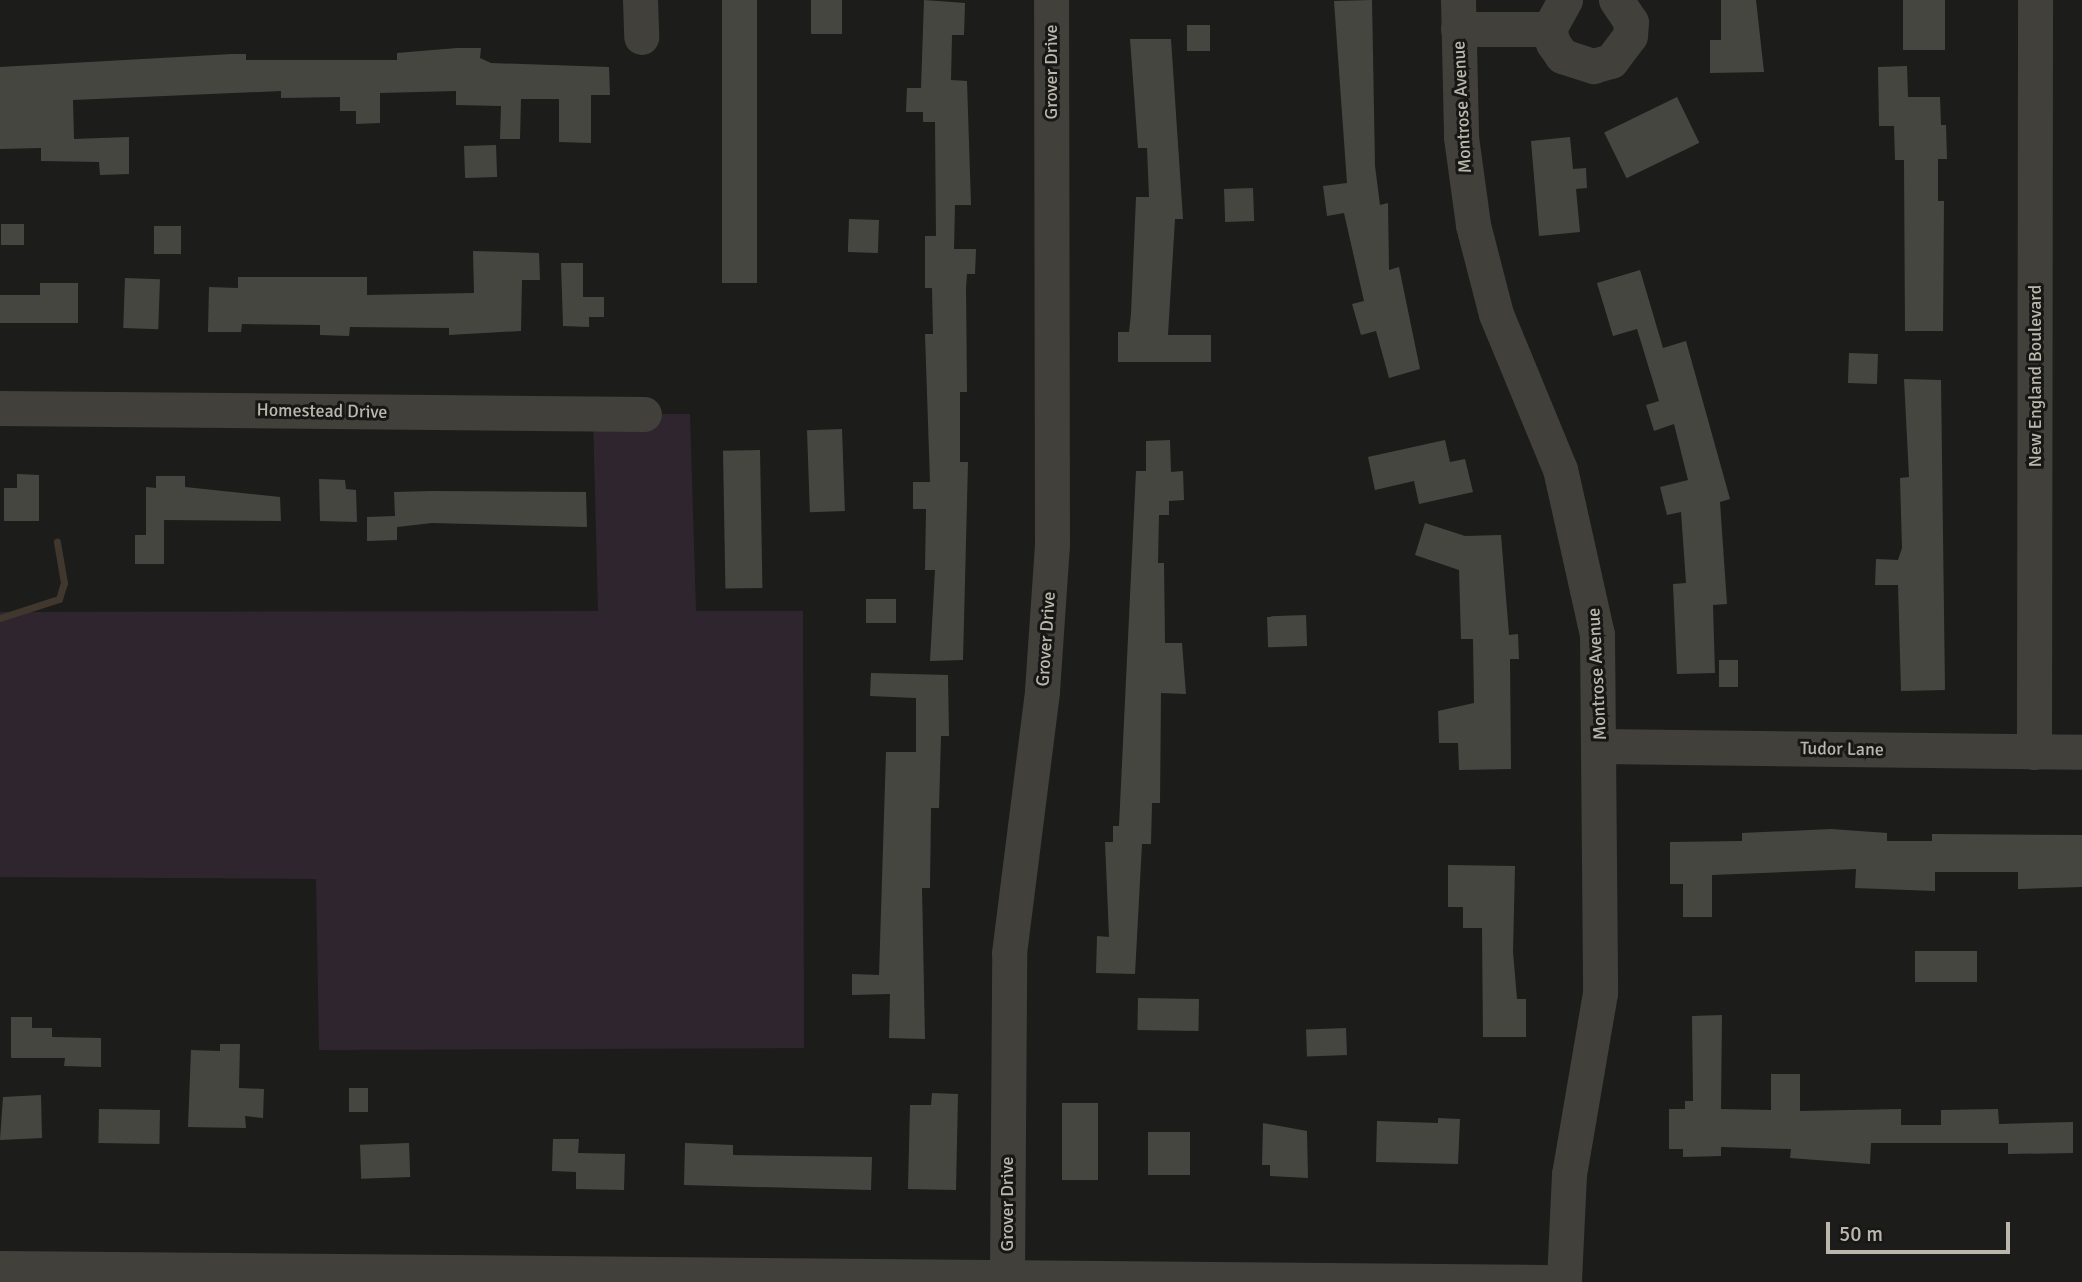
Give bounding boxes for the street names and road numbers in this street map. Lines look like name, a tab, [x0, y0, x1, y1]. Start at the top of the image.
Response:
street label: Grover Drive	[1040, 25, 1062, 119]
street label: Montrose Avenue	[1448, 40, 1476, 174]
street label: New England Boulevard	[2024, 285, 2046, 467]
street label: Homestead Drive	[256, 399, 388, 423]
street label: Grover Drive	[1032, 591, 1060, 687]
street label: Montrose Avenue	[1583, 607, 1611, 741]
street label: Tudor Lane	[1800, 737, 1884, 761]
street label: Grover Drive	[996, 1157, 1018, 1251]

